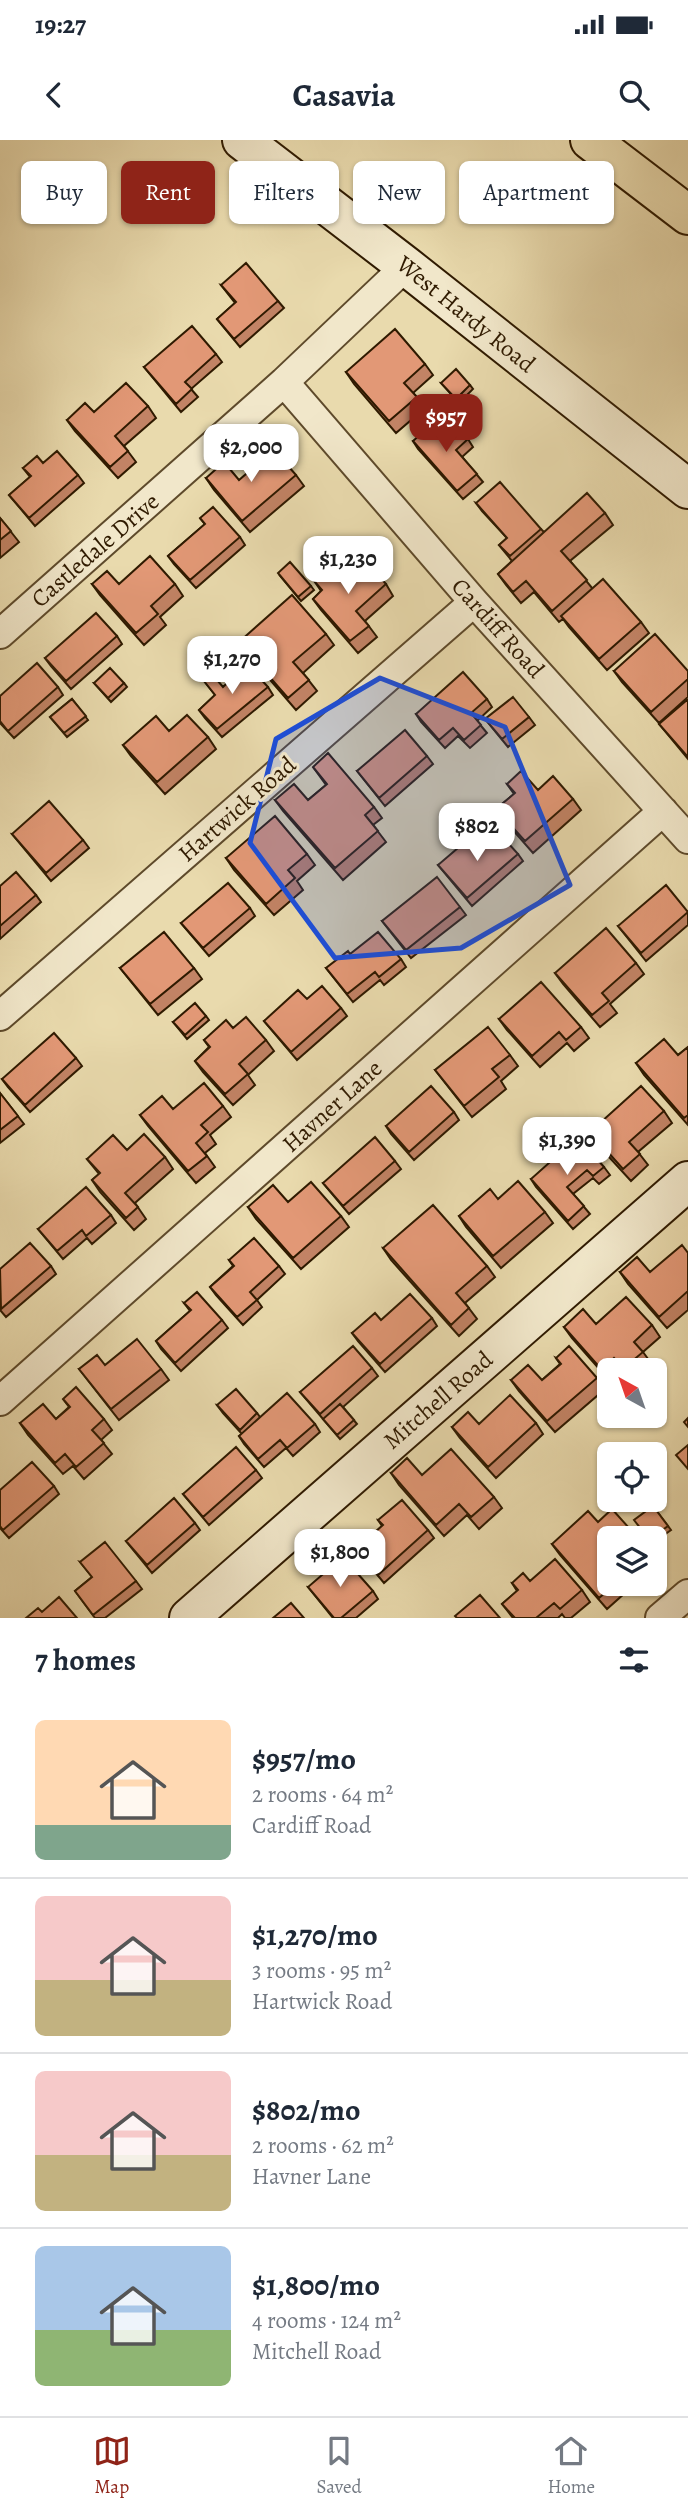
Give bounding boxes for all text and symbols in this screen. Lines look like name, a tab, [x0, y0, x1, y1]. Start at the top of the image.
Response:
text: 19:27	[35, 7, 86, 42]
text: Casavia	[293, 73, 395, 117]
icon: back	[35, 76, 73, 114]
icon: search	[615, 76, 653, 114]
chip: Buy	[21, 161, 107, 224]
chip: Rent	[121, 161, 215, 224]
chip: Filters	[229, 161, 339, 224]
chip: New	[353, 161, 445, 224]
chip: Apartment	[459, 161, 614, 224]
street label: West Hardy Road	[389, 248, 542, 380]
pin: $957	[405, 394, 487, 454]
text: $957	[425, 401, 467, 432]
pin: $2,000	[194, 424, 308, 484]
text: $2,000	[220, 431, 282, 462]
street label: Castledale Drive	[24, 486, 166, 614]
pin: $1,230	[291, 536, 405, 596]
text: $1,230	[319, 543, 377, 574]
street label: Cardiff Road	[444, 571, 552, 685]
pin: $1,270	[175, 636, 289, 696]
text: $1,270	[203, 643, 261, 674]
street label: Hartwick Road	[171, 749, 303, 869]
pin: $802	[436, 804, 518, 863]
text: $802	[455, 810, 499, 841]
street label: Havner Lane	[275, 1053, 389, 1159]
pin: $1,390	[510, 1118, 624, 1177]
text: $1,390	[538, 1124, 596, 1155]
street label: Mitchell Road	[377, 1344, 500, 1456]
north arrow	[597, 1358, 667, 1428]
map controls	[597, 1358, 667, 1596]
button: locate	[597, 1442, 667, 1512]
button: layers	[597, 1526, 667, 1596]
pin: $1,800	[283, 1530, 397, 1589]
text: $1,800	[310, 1536, 370, 1567]
text: 7 homes	[35, 1640, 136, 1680]
icon: filters	[615, 1641, 653, 1679]
text: $957/mo	[252, 1739, 356, 1779]
icon: home	[91, 1748, 175, 1832]
text: 2 rooms · 64 m²	[252, 1779, 393, 1810]
text: Cardiff Road	[252, 1810, 371, 1841]
text: $1,270/mo	[252, 1915, 378, 1955]
icon: home	[91, 1924, 175, 2008]
text: 3 rooms · 95 m²	[252, 1955, 391, 1986]
text: Hartwick Road	[252, 1986, 392, 2017]
text: $802/mo	[252, 2090, 360, 2130]
icon: home	[91, 2099, 175, 2183]
text: 2 rooms · 62 m²	[252, 2130, 394, 2161]
text: Havner Lane	[252, 2161, 371, 2192]
text: $1,800/mo	[252, 2265, 380, 2305]
icon: home	[91, 2274, 175, 2358]
text: 4 rooms · 124 m²	[252, 2305, 401, 2336]
text: Mitchell Road	[252, 2336, 381, 2367]
tab: Map	[93, 2432, 131, 2500]
tab: Saved	[317, 2432, 362, 2500]
tab: Home	[547, 2432, 595, 2500]

